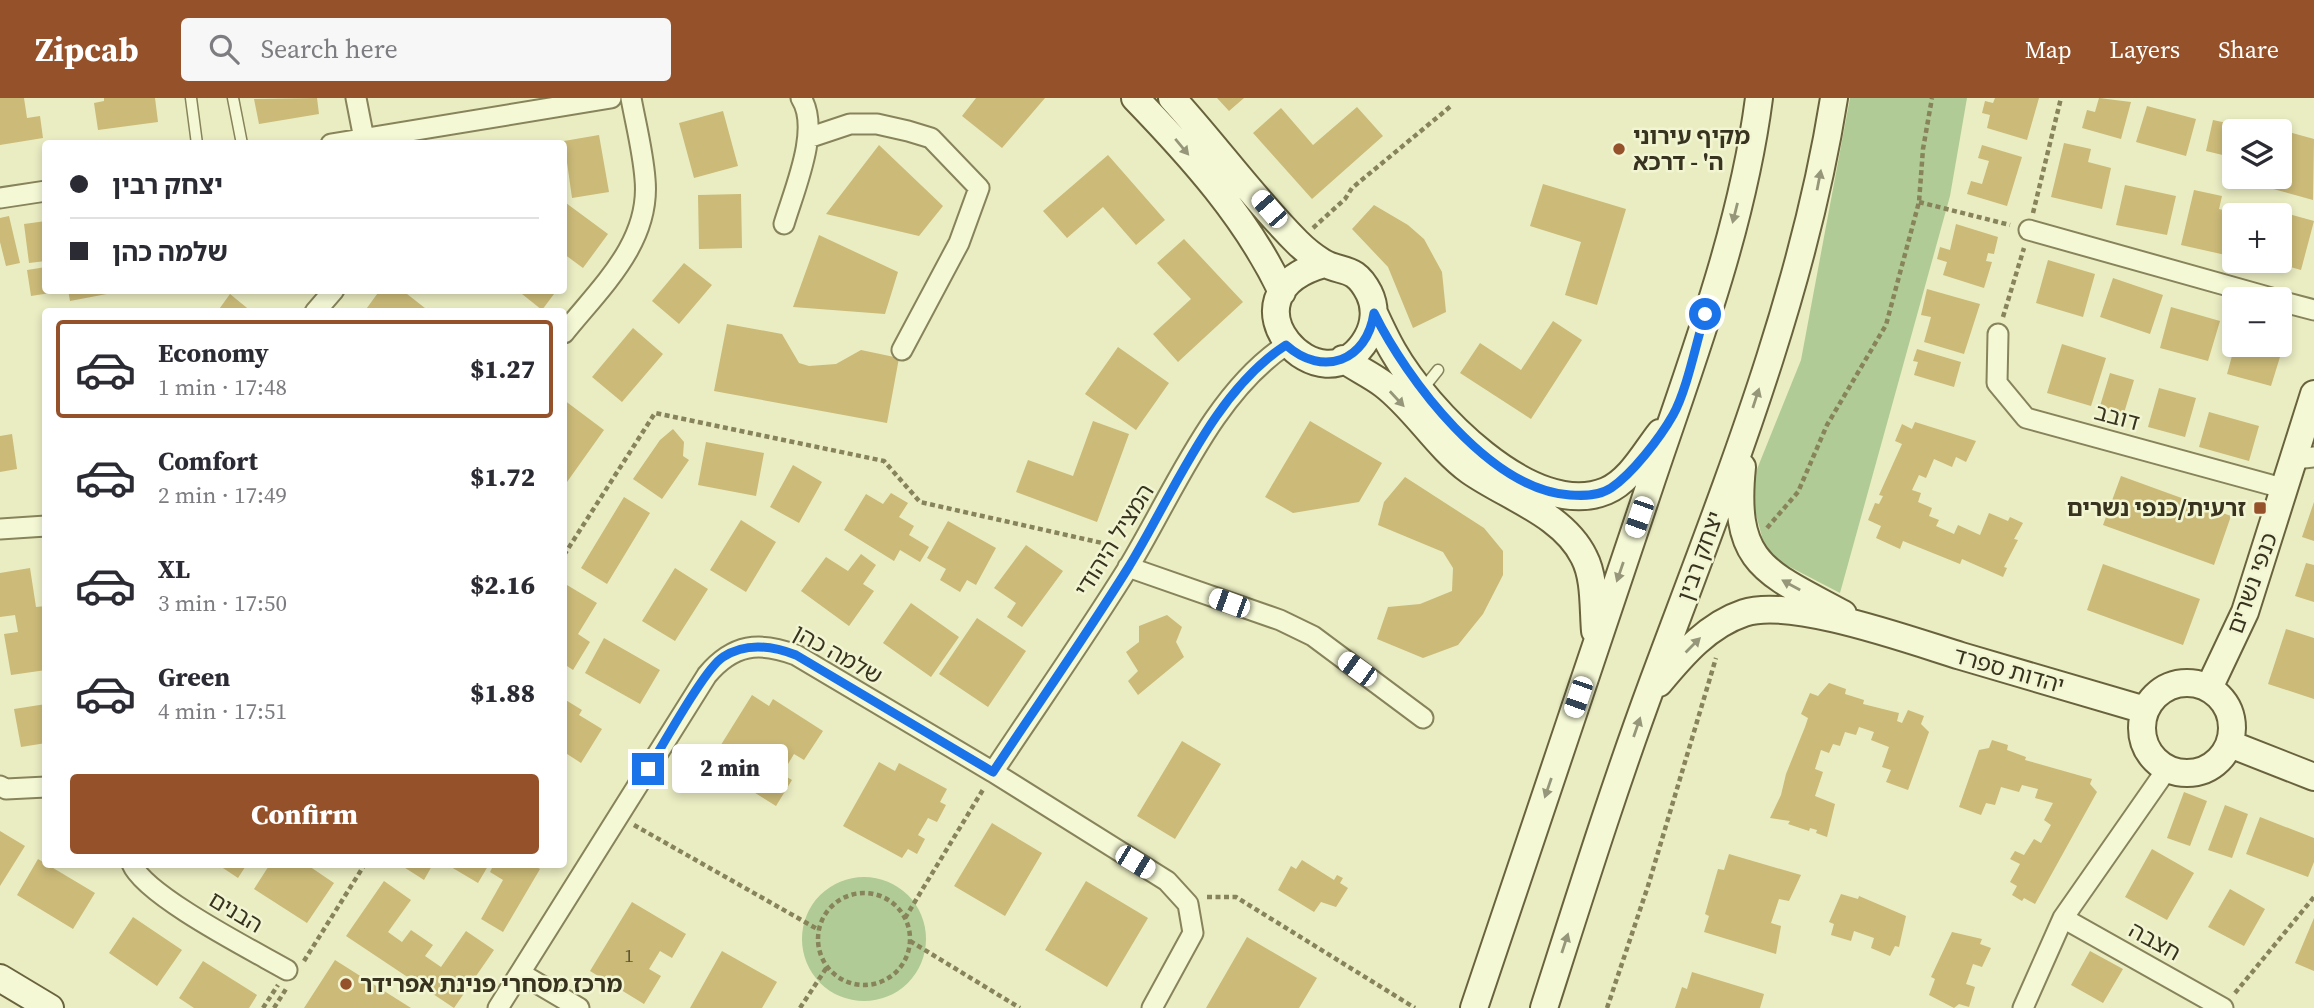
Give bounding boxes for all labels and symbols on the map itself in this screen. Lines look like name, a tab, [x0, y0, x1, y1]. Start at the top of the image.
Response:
place label: מקיף עירוני ה' - דרכא	[1633, 120, 1750, 178]
one-way arrow	[1174, 139, 1189, 156]
marker: מקיף עירוני ה' - דרכא	[1611, 141, 1627, 157]
one-way arrow	[1814, 169, 1825, 191]
car	[1248, 186, 1291, 232]
one-way arrow	[1729, 202, 1740, 224]
route start	[1689, 298, 1721, 330]
one-way arrow	[1751, 388, 1762, 409]
one-way arrow	[1389, 390, 1405, 408]
street label: דובב	[2091, 396, 2143, 438]
street label: המציל היהודי	[1067, 477, 1161, 603]
place label: זרעית/כנפי נשרים	[2067, 492, 2246, 524]
car	[1623, 494, 1656, 540]
marker: זרעית/כנפי נשרים	[2252, 500, 2268, 516]
street label: יצחק רבין	[1669, 507, 1731, 605]
street label: כנפי נשרים	[2219, 528, 2285, 638]
one-way arrow	[1614, 562, 1625, 583]
one-way arrow	[1781, 579, 1801, 591]
car	[1206, 586, 1253, 620]
street label: שלמה כהן	[788, 616, 888, 692]
one-way arrow	[1685, 637, 1702, 654]
street label: יהדות ספרד	[1950, 639, 2068, 701]
car	[1334, 648, 1381, 690]
car	[1562, 674, 1595, 720]
one-way arrow	[1632, 717, 1643, 738]
callout: 2 min	[672, 744, 788, 794]
route end	[632, 753, 664, 785]
one-way arrow	[1542, 778, 1553, 799]
car	[1112, 842, 1159, 882]
street label: הבנים	[203, 883, 269, 941]
street label: חצבה	[2123, 914, 2187, 968]
one-way arrow	[1560, 933, 1571, 954]
house number: 1	[624, 942, 634, 968]
place label: מרכז מסחרי פנינת אפרידר	[360, 968, 622, 1000]
marker: מרכז מסחרי פנינת אפרידר	[338, 976, 354, 992]

